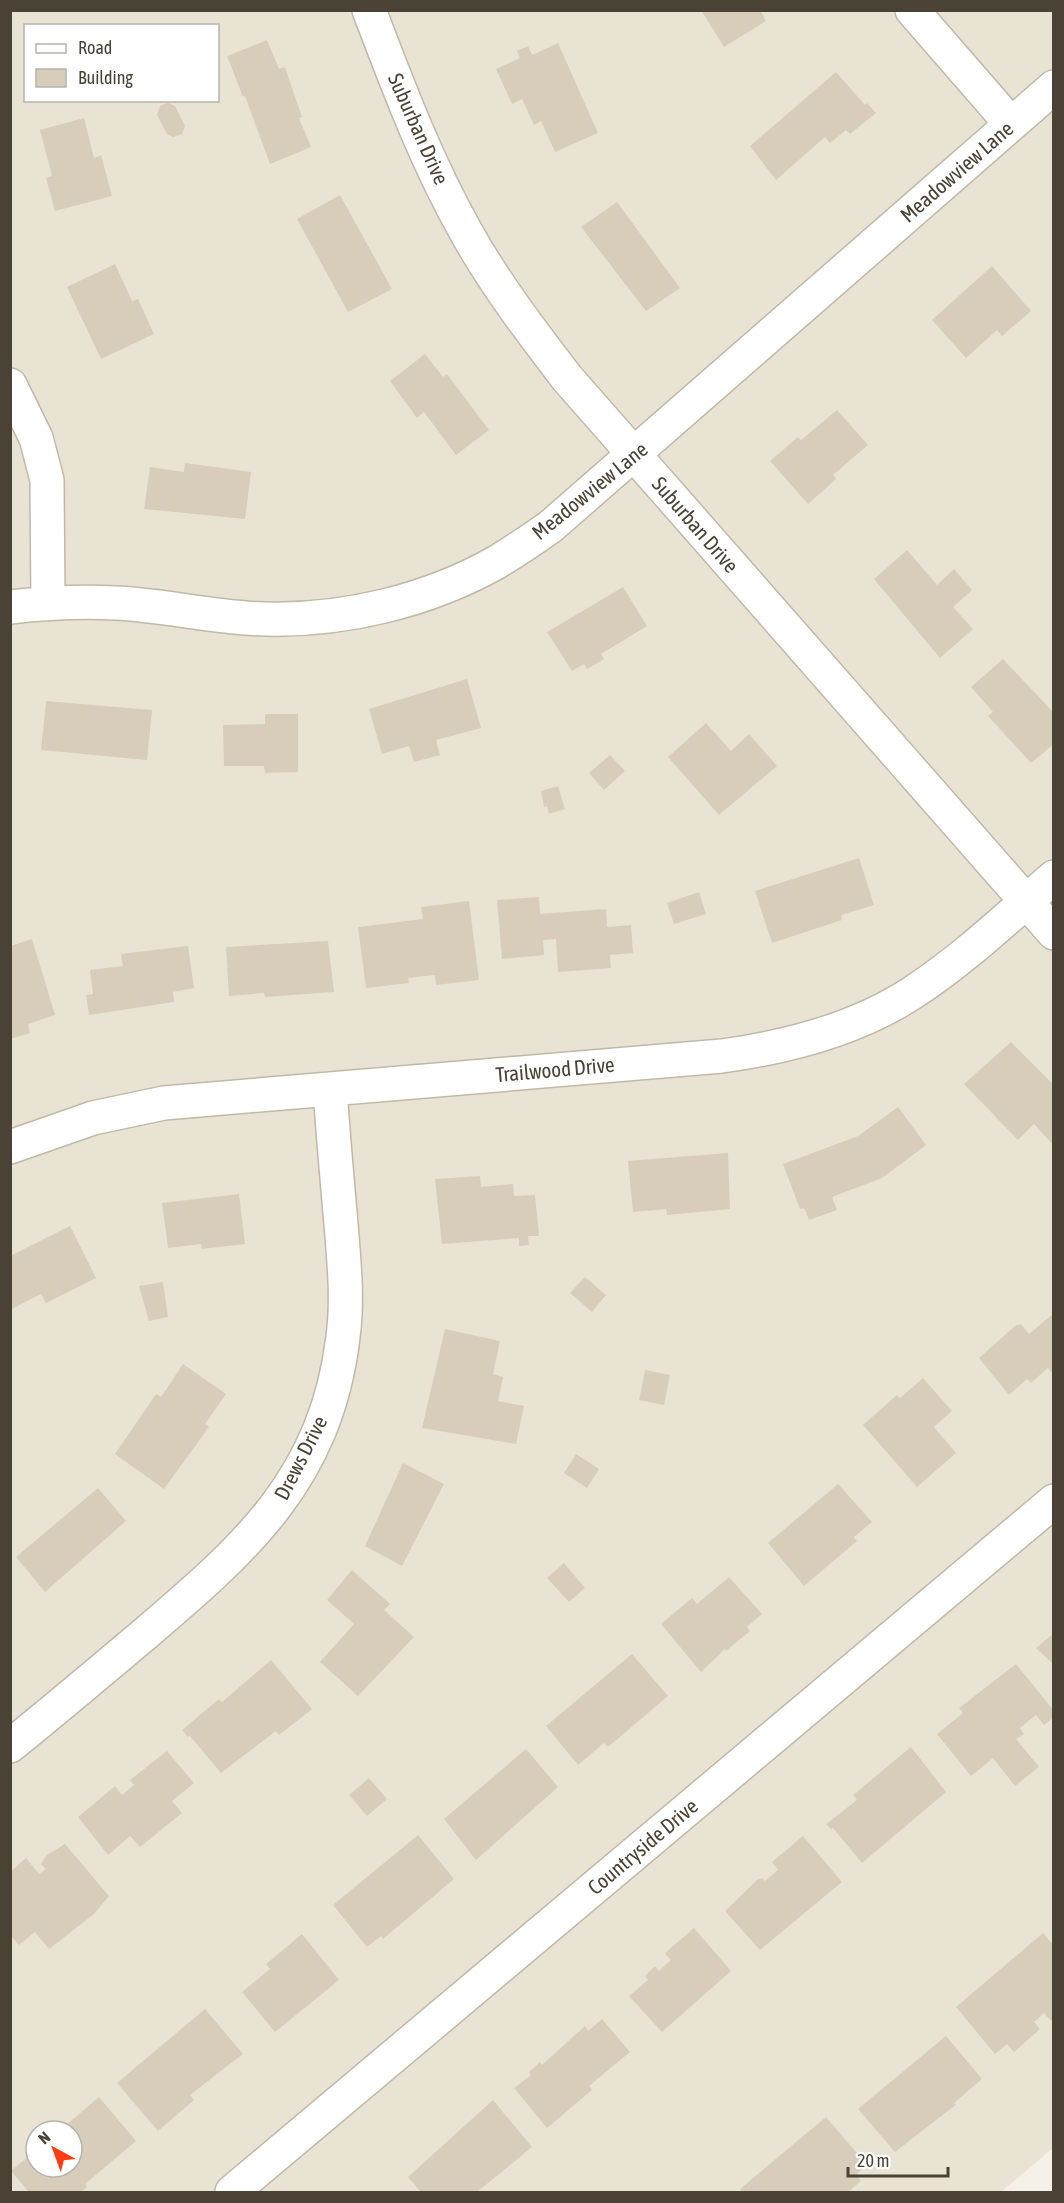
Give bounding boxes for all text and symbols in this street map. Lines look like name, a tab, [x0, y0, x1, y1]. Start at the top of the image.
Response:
legend	[24, 24, 219, 102]
text: Road	[78, 37, 112, 58]
text: Building	[78, 67, 133, 88]
street label: Suburban Drive	[384, 69, 454, 188]
street label: Meadowview Lane	[895, 116, 1018, 227]
street label: Meadowview Lane	[527, 436, 652, 544]
street label: Suburban Drive	[648, 472, 744, 577]
street label: Trailwood Drive	[494, 1052, 615, 1086]
street label: Drews Drive	[269, 1412, 331, 1503]
street label: Countryside Drive	[583, 1793, 702, 1899]
north arrow	[24, 2119, 84, 2179]
text: N	[35, 2128, 54, 2148]
scale bar	[848, 2140, 948, 2178]
text: 20 m	[857, 2150, 889, 2171]

